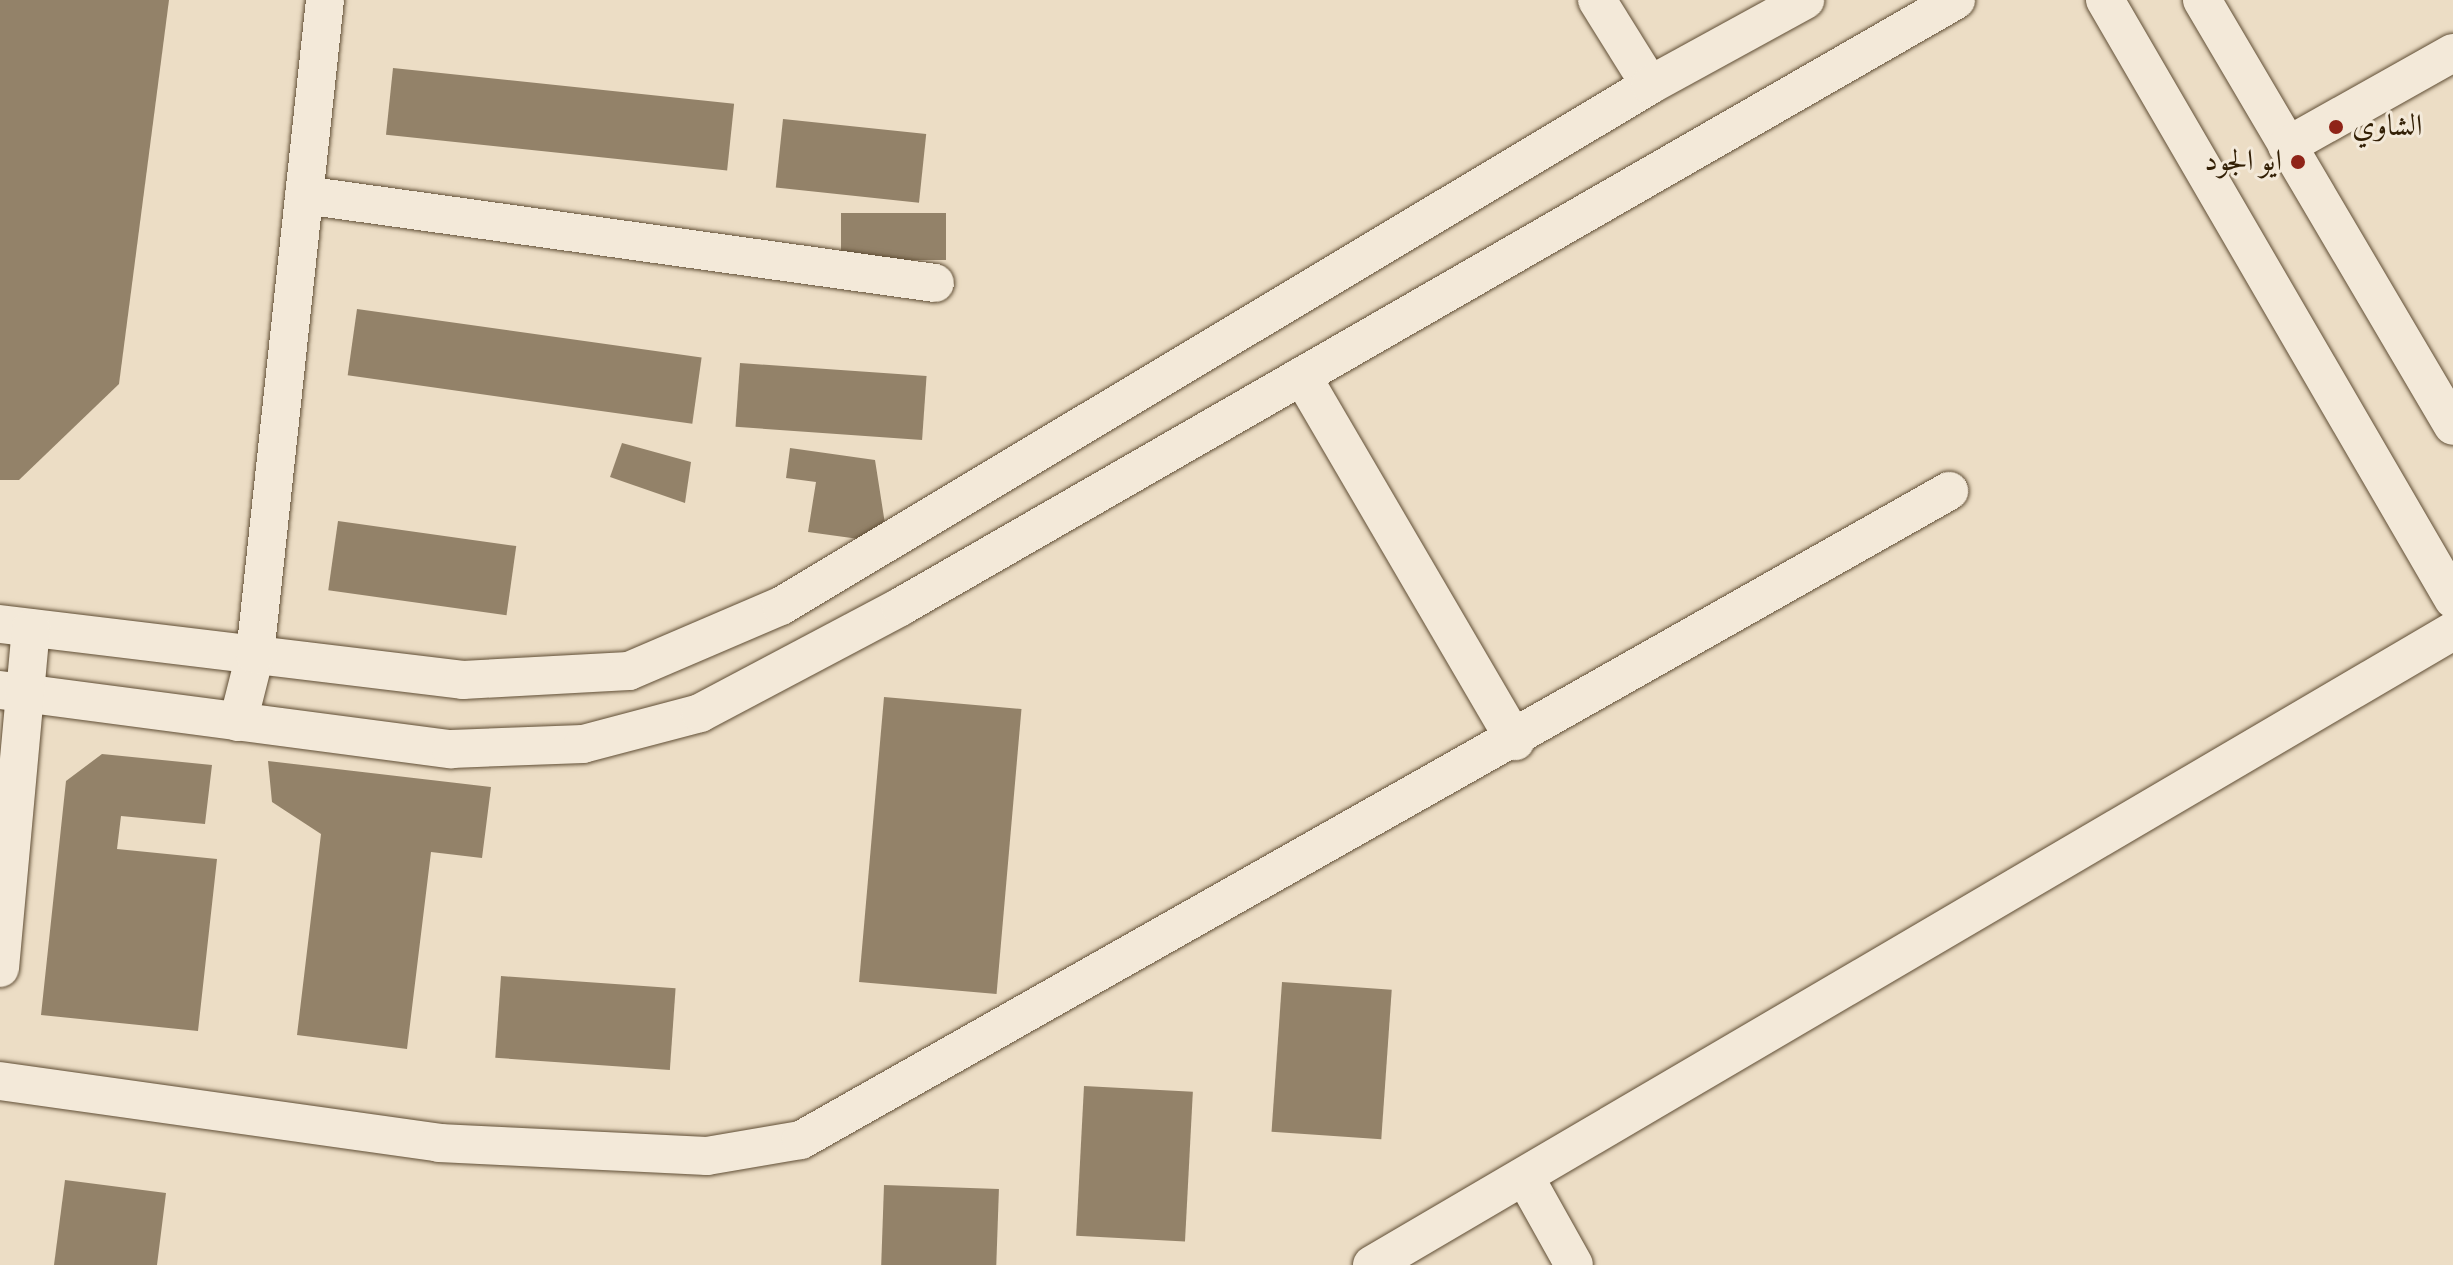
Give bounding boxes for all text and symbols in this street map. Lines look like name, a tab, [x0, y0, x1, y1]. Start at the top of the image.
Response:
place label: الشاوي	[2352, 109, 2423, 145]
marker: الشاوي	[2327, 118, 2345, 136]
place label: ايو الجود	[2204, 144, 2282, 180]
marker: ايو الجود	[2289, 153, 2307, 171]

